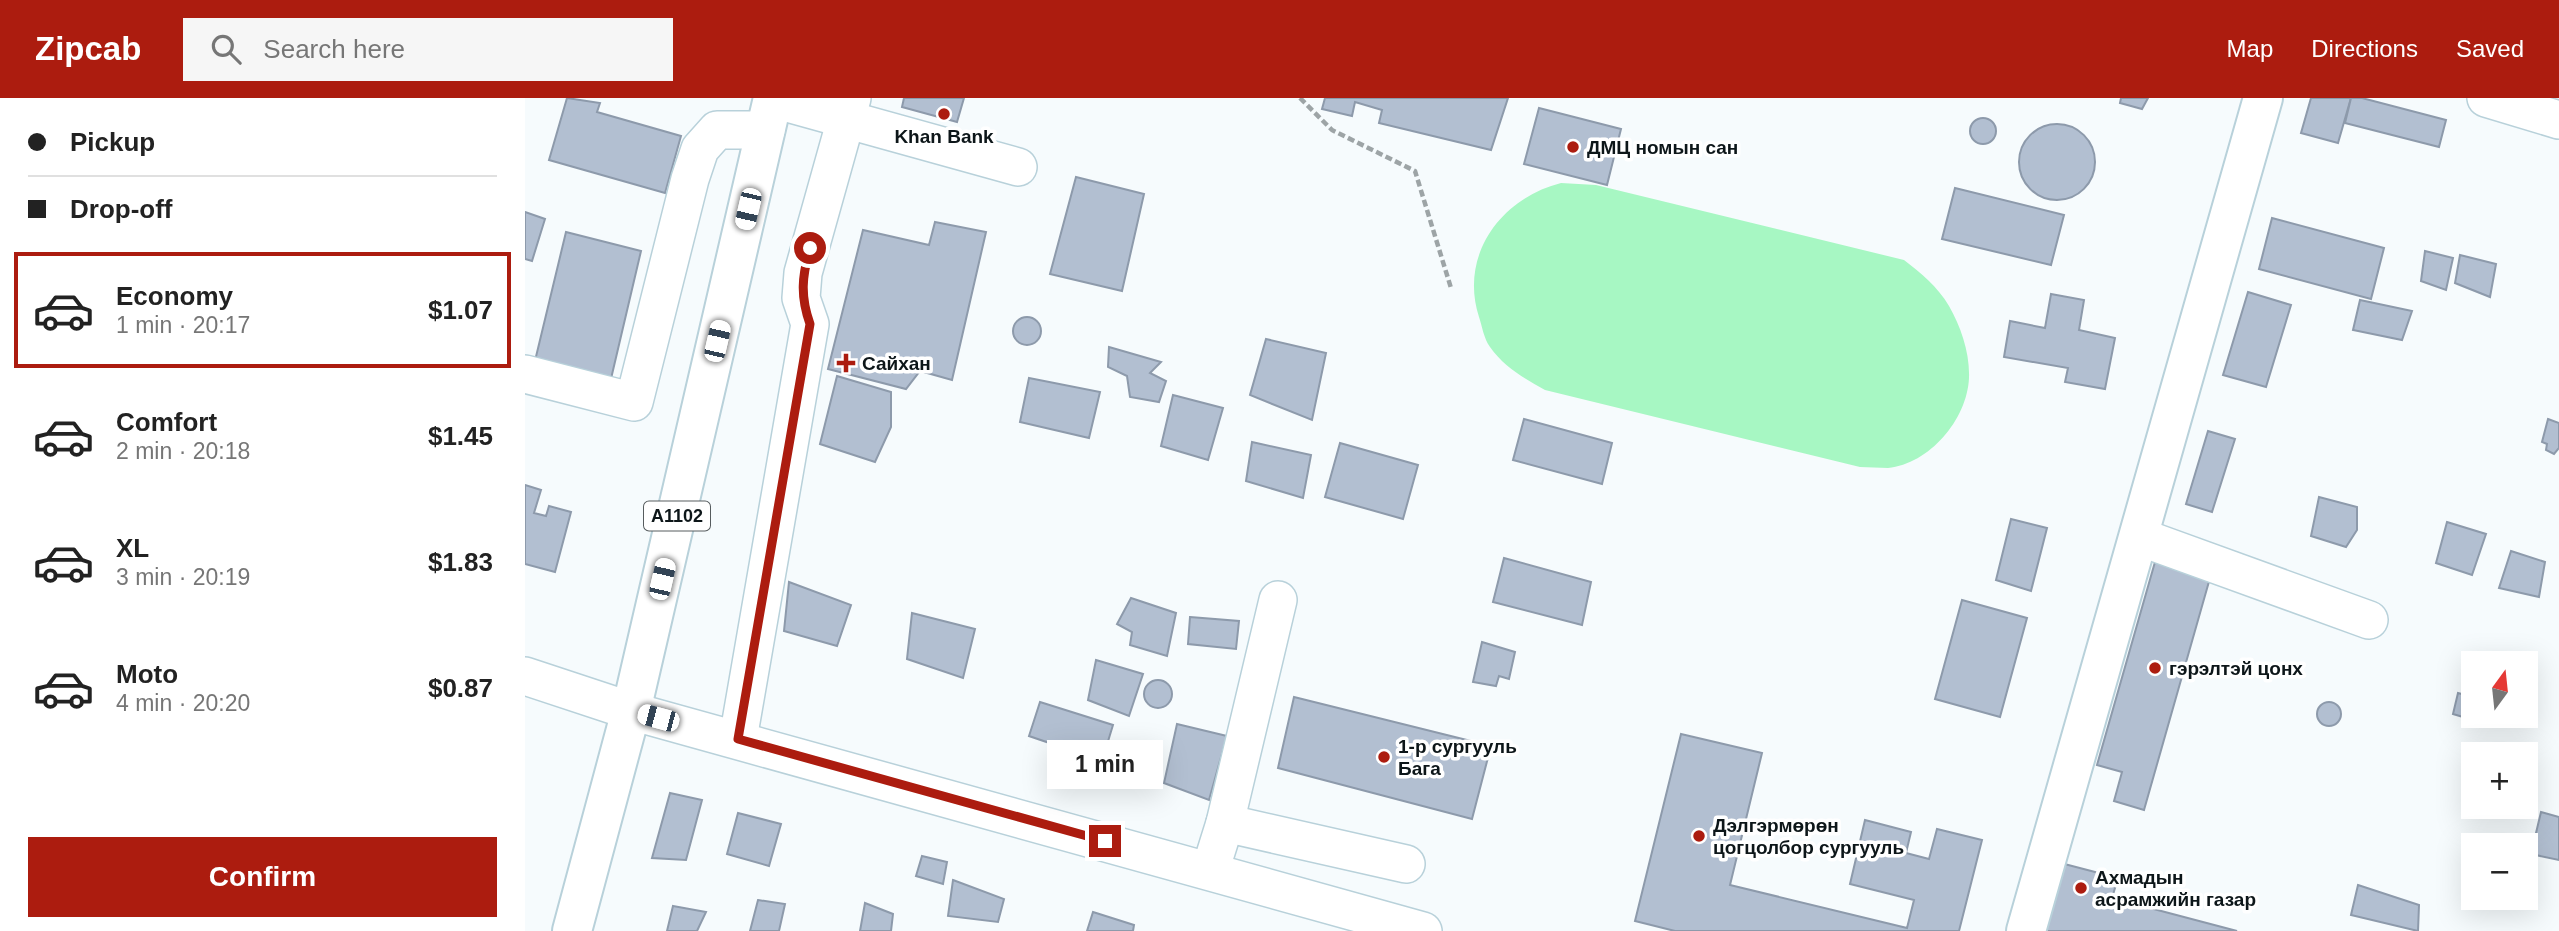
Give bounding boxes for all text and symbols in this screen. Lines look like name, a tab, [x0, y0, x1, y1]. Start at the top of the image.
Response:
search box	[183, 18, 673, 81]
text: Zipcab	[35, 30, 141, 67]
icon: search	[207, 30, 245, 68]
text: Search here	[263, 34, 405, 64]
text: Map	[2227, 35, 2273, 62]
text: Directions	[2311, 35, 2418, 62]
text: Saved	[2456, 35, 2524, 62]
marker: Khan Bank	[936, 106, 952, 122]
place label: Khan Bank	[894, 126, 994, 147]
text: Pickup	[70, 127, 155, 157]
place label: ДМЦ номын сан	[1587, 137, 1738, 158]
marker: ДМЦ номын сан	[1565, 139, 1581, 155]
car	[734, 186, 763, 232]
text: Drop-off	[70, 194, 173, 224]
route start	[794, 232, 826, 264]
icon: car	[32, 279, 95, 342]
text: Economy	[116, 281, 233, 311]
text: $1.07	[428, 295, 493, 325]
text: 1 min · 20:17	[116, 312, 250, 338]
car	[703, 318, 732, 364]
marker: Сайхан	[836, 353, 856, 373]
place label: Сайхан	[862, 353, 931, 374]
icon: car	[32, 405, 95, 468]
text: Comfort	[116, 407, 217, 437]
text: $1.45	[428, 421, 493, 451]
text: 2 min · 20:18	[116, 438, 250, 464]
road number: A1102	[644, 502, 710, 530]
icon: car	[32, 531, 95, 594]
text: XL	[116, 533, 149, 563]
text: $1.83	[428, 547, 493, 577]
car	[648, 556, 677, 602]
text: 3 min · 20:19	[116, 564, 250, 590]
north arrow	[2461, 651, 2537, 728]
map controls	[2461, 651, 2538, 910]
icon: car	[32, 657, 95, 720]
place label: гэрэлтэй цонх	[2169, 658, 2303, 679]
text: Moto	[116, 659, 178, 689]
marker: гэрэлтэй цонх	[2147, 660, 2163, 676]
text: $0.87	[428, 673, 493, 703]
text: 4 min · 20:20	[116, 690, 250, 716]
car	[635, 702, 682, 734]
place label: 1-р сургууль Бага	[1398, 736, 1517, 779]
callout: 1 min	[1047, 740, 1163, 788]
button: +	[2461, 742, 2538, 819]
marker: 1-р сургууль Бага	[1376, 749, 1392, 765]
text: 1 min	[1075, 751, 1135, 777]
place label: Дэлгэрмөрөн цогцолбор сургууль	[1713, 815, 1904, 858]
route end	[1089, 825, 1121, 857]
marker: Дэлгэрмөрөн цогцолбор сургууль	[1691, 828, 1707, 844]
button: −	[2461, 833, 2538, 910]
button: Confirm	[28, 837, 497, 917]
place label: Ахмадын асрамжийн газар	[2095, 867, 2256, 910]
marker: Ахмадын асрамжийн газар	[2073, 880, 2089, 896]

